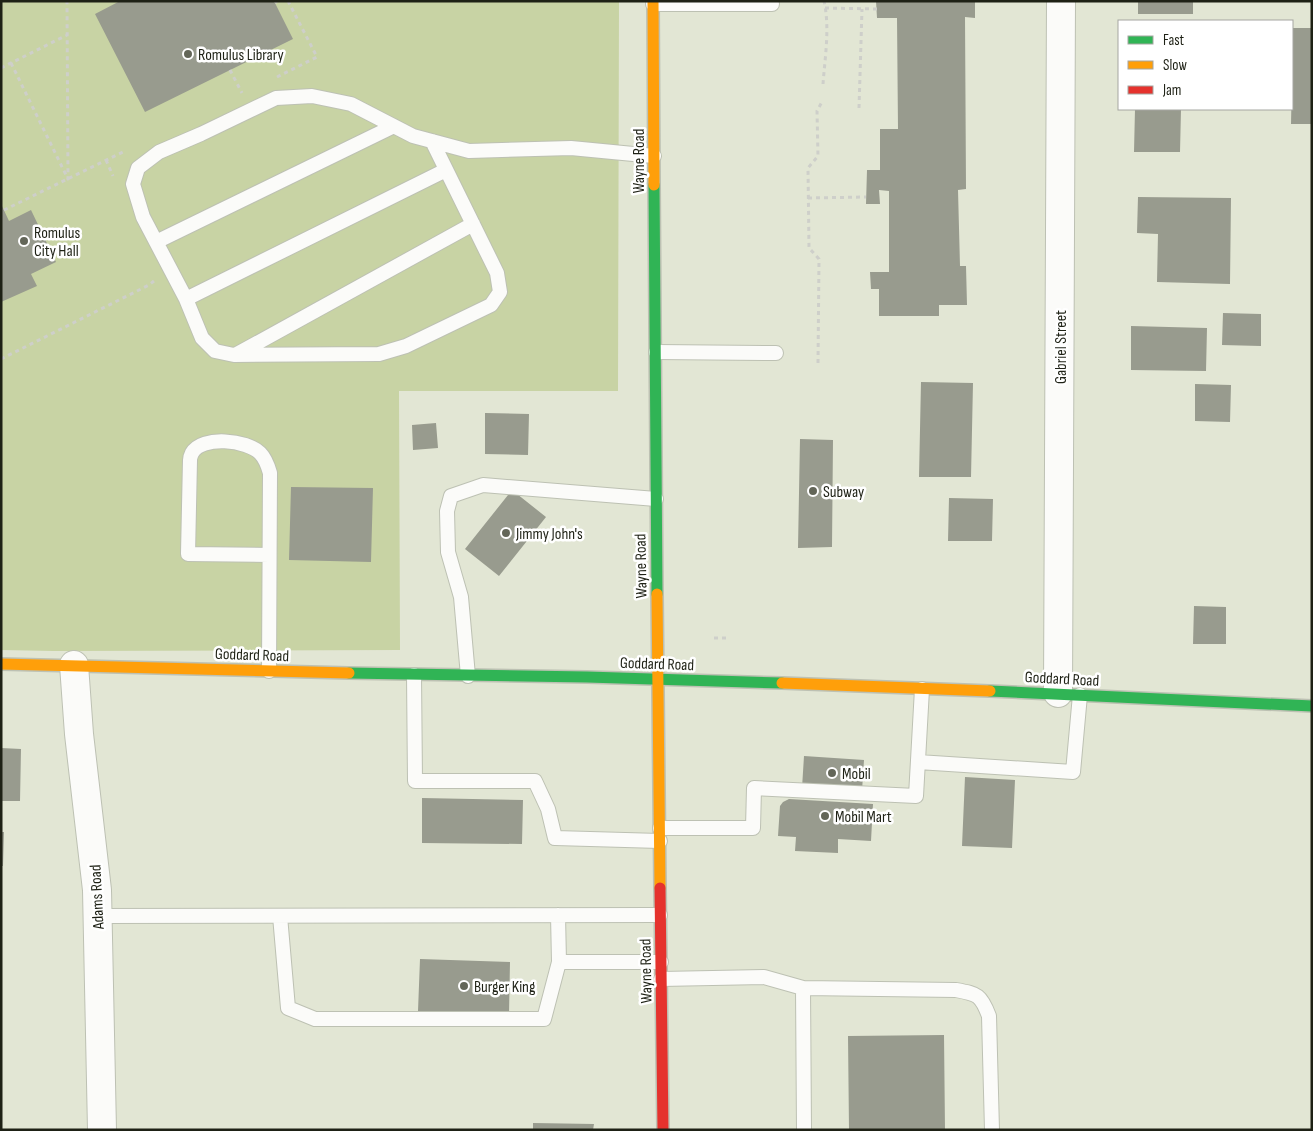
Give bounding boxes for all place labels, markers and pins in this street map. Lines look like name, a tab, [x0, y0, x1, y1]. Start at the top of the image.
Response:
place label: Romulus Library	[198, 46, 284, 65]
marker: Romulus Library	[182, 48, 194, 60]
place label: Romulus City Hall	[34, 224, 80, 261]
marker: Romulus City Hall	[18, 235, 30, 247]
place label: Subway	[823, 483, 864, 502]
marker: Subway	[807, 485, 819, 497]
place label: Jimmy John's	[515, 525, 583, 544]
marker: Jimmy John's	[500, 527, 512, 539]
place label: Mobil	[842, 765, 871, 784]
marker: Mobil	[826, 767, 838, 779]
place label: Mobil Mart	[835, 808, 892, 827]
marker: Mobil Mart	[819, 810, 831, 822]
place label: Burger King	[474, 978, 535, 997]
marker: Burger King	[458, 980, 470, 992]

